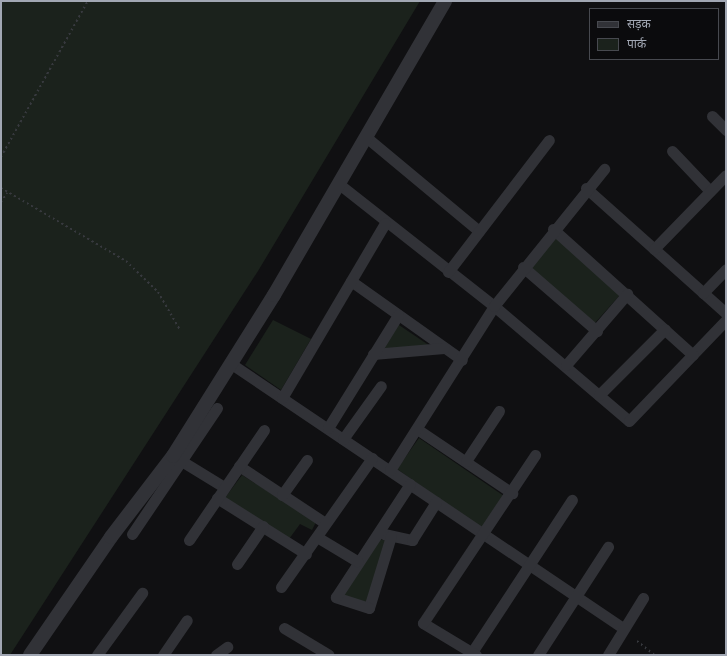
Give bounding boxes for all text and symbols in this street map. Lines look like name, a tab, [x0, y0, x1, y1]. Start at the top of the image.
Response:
legend	[589, 8, 719, 60]
text: सड़क	[627, 16, 651, 31]
text: पार्क	[627, 36, 646, 51]

